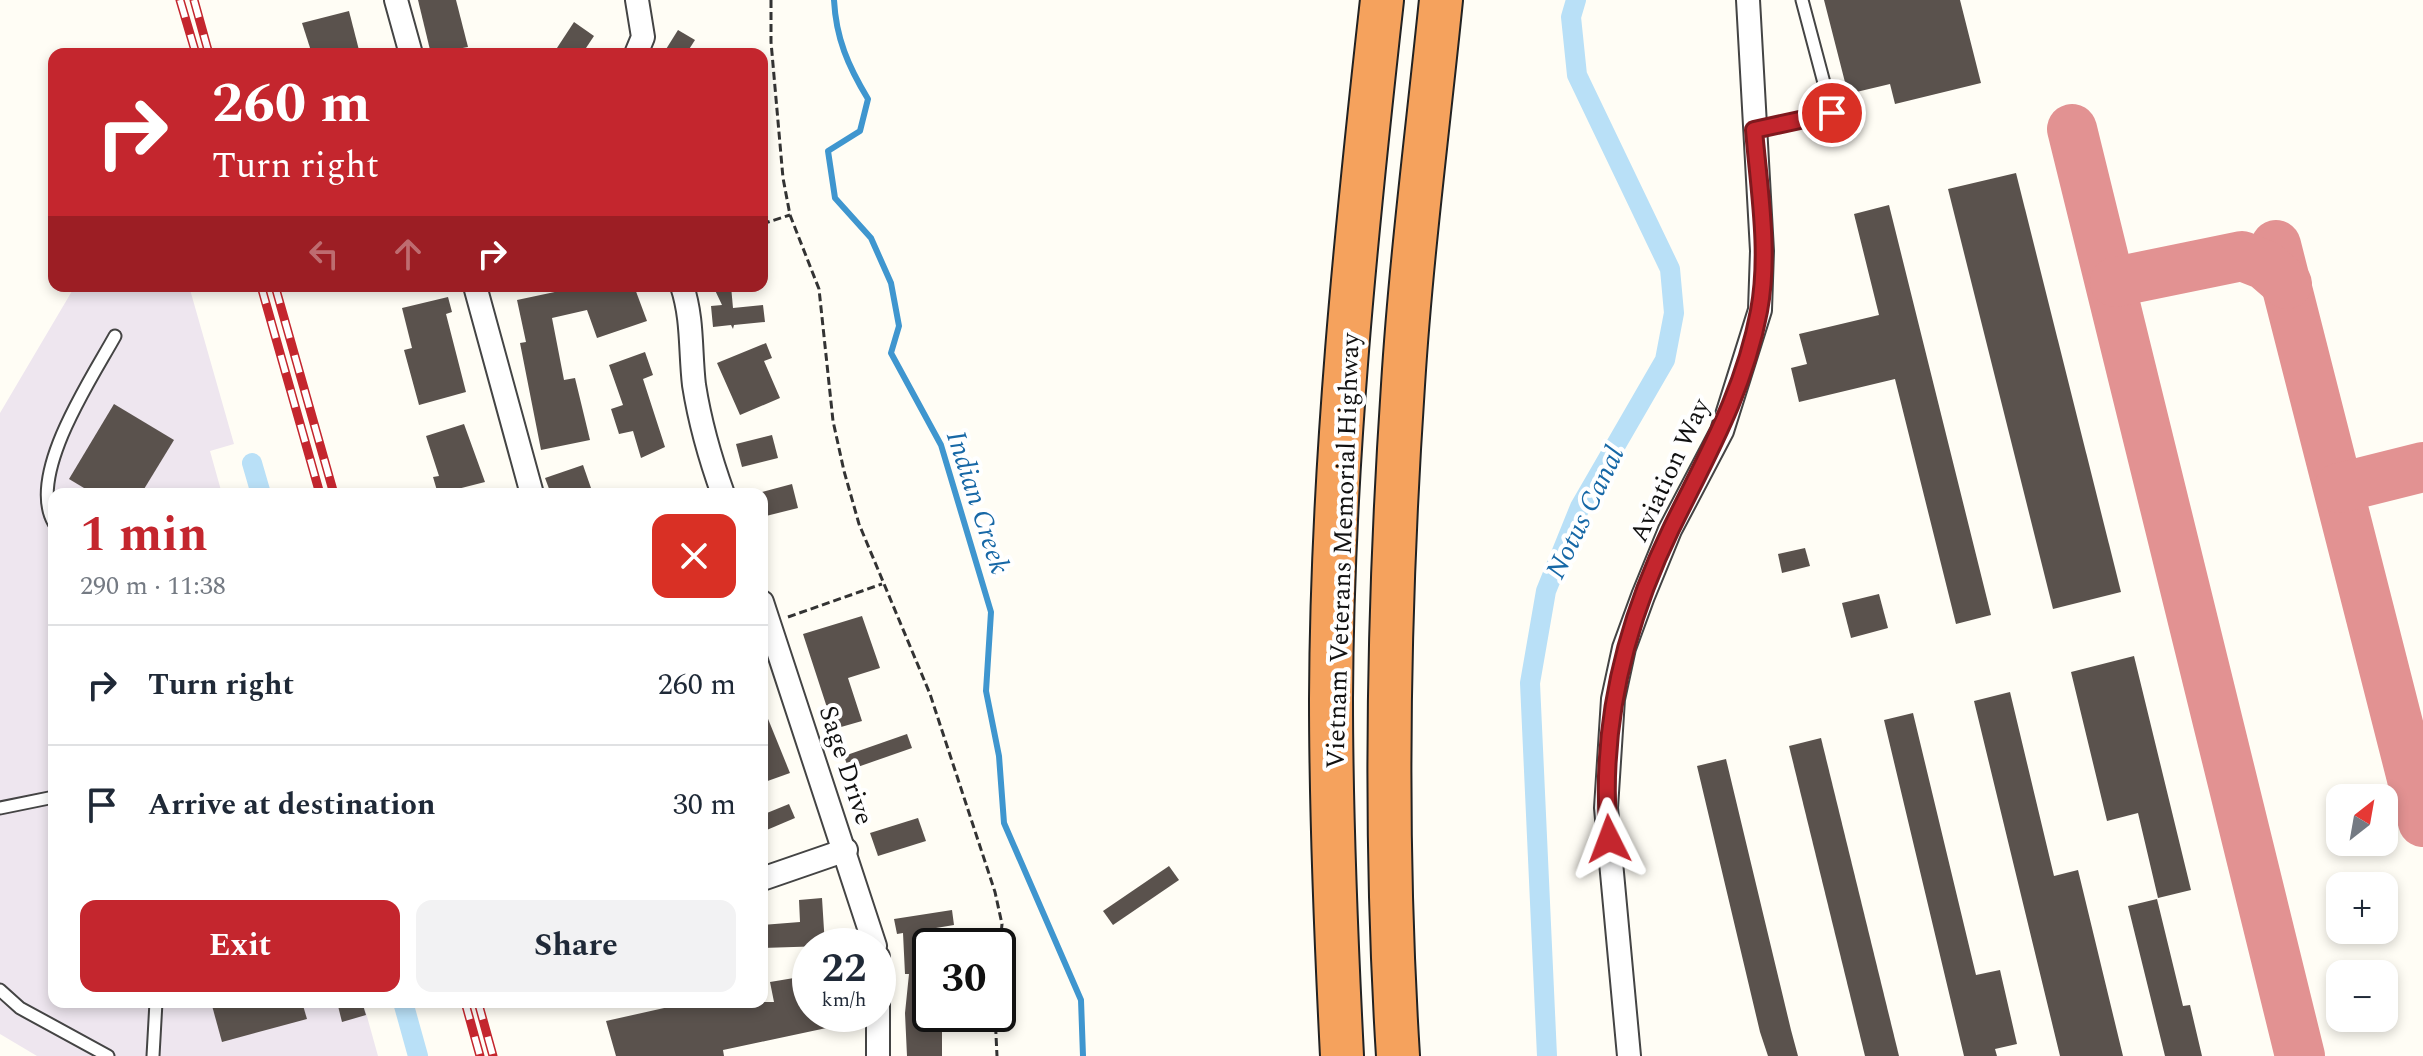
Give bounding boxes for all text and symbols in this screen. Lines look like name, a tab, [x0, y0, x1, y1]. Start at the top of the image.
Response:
text: 260 m	[212, 62, 371, 147]
pin	[1798, 79, 1866, 147]
icon: right	[80, 80, 184, 184]
icon: arrive	[1810, 91, 1854, 135]
text: Turn right	[212, 139, 379, 194]
icon: left	[302, 232, 346, 276]
icon: ahead	[386, 232, 430, 276]
icon: right	[470, 232, 514, 276]
street label: Vietnam Veterans Memorial Highway	[1315, 331, 1371, 770]
street label: Aviation Way	[1619, 390, 1721, 549]
water label: Indian Creek	[934, 425, 1021, 580]
water label: Notus Canal	[1535, 439, 1636, 586]
text: 1 min	[80, 499, 208, 572]
button: close	[652, 514, 736, 598]
text: 290 m · 11:38	[80, 566, 226, 606]
text: Turn right	[148, 662, 294, 708]
text: 260 m	[658, 662, 736, 708]
icon: right	[80, 663, 124, 707]
street label: Sage Drive	[808, 700, 884, 830]
text: Arrive at destination	[148, 782, 435, 828]
text: 30 m	[673, 782, 736, 828]
icon: arrive	[80, 783, 124, 827]
north arrow	[2326, 784, 2398, 856]
map controls	[2326, 784, 2398, 1032]
position arrow	[1567, 797, 1651, 881]
button: +	[2326, 872, 2398, 944]
button: Exit	[80, 900, 400, 992]
button: Share	[416, 900, 736, 992]
speed limit sign: 30	[912, 928, 1016, 1032]
text: 22	[822, 939, 866, 1000]
button: −	[2326, 960, 2398, 1032]
text: km/h	[822, 985, 867, 1015]

